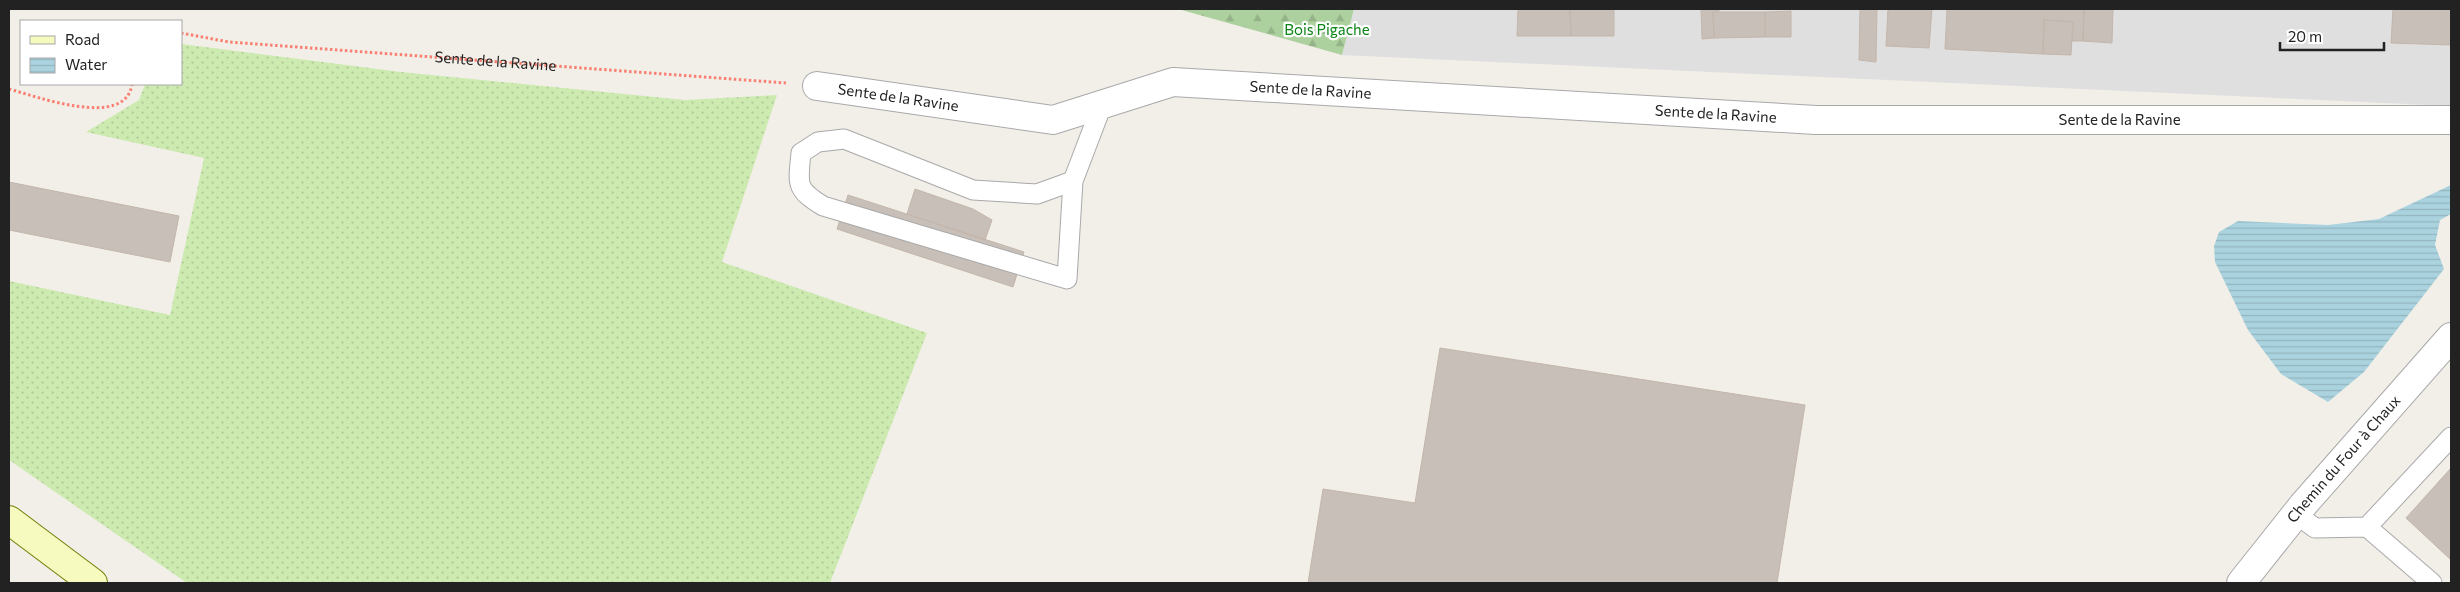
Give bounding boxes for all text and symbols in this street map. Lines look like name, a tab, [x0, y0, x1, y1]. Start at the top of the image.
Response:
legend	[20, 20, 182, 85]
park label: Bois Pigache	[1284, 20, 1370, 38]
scale bar	[2280, 20, 2384, 52]
text: 20 m	[2288, 27, 2322, 45]
text: Road	[65, 30, 100, 48]
street label: Sente de la Ravine	[434, 47, 557, 74]
text: Water	[65, 55, 107, 73]
street label: Sente de la Ravine	[1249, 77, 1372, 102]
street label: Sente de la Ravine	[837, 79, 960, 114]
street label: Sente de la Ravine	[1654, 100, 1777, 126]
street label: Sente de la Ravine	[2059, 110, 2181, 128]
street label: Chemin du Four à Chaux	[2282, 391, 2404, 526]

